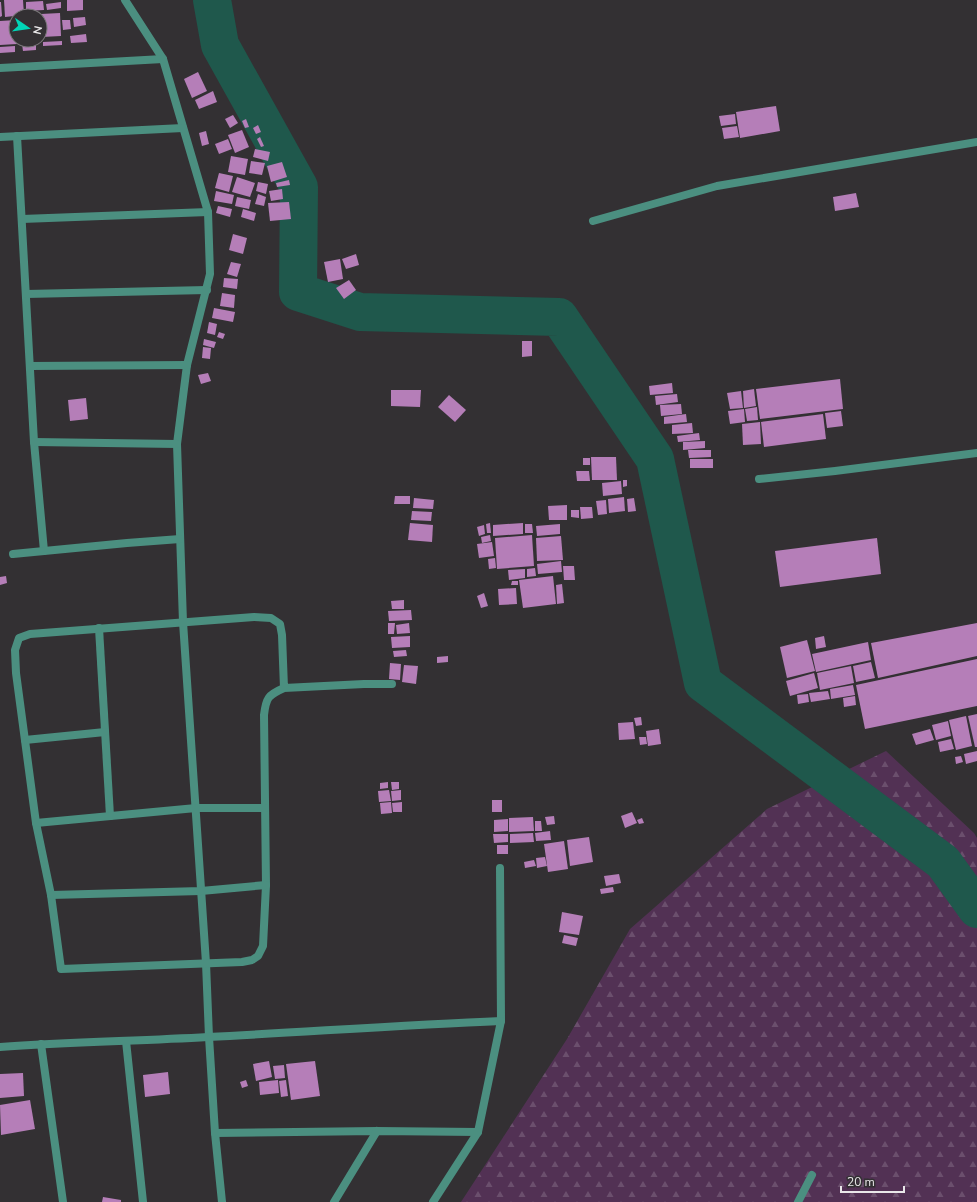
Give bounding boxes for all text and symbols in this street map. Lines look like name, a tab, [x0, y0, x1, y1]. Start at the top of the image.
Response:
north arrow	[8, 8, 48, 48]
text: N	[29, 24, 45, 36]
scale bar	[841, 1168, 904, 1194]
text: 20 m	[847, 1174, 875, 1190]

